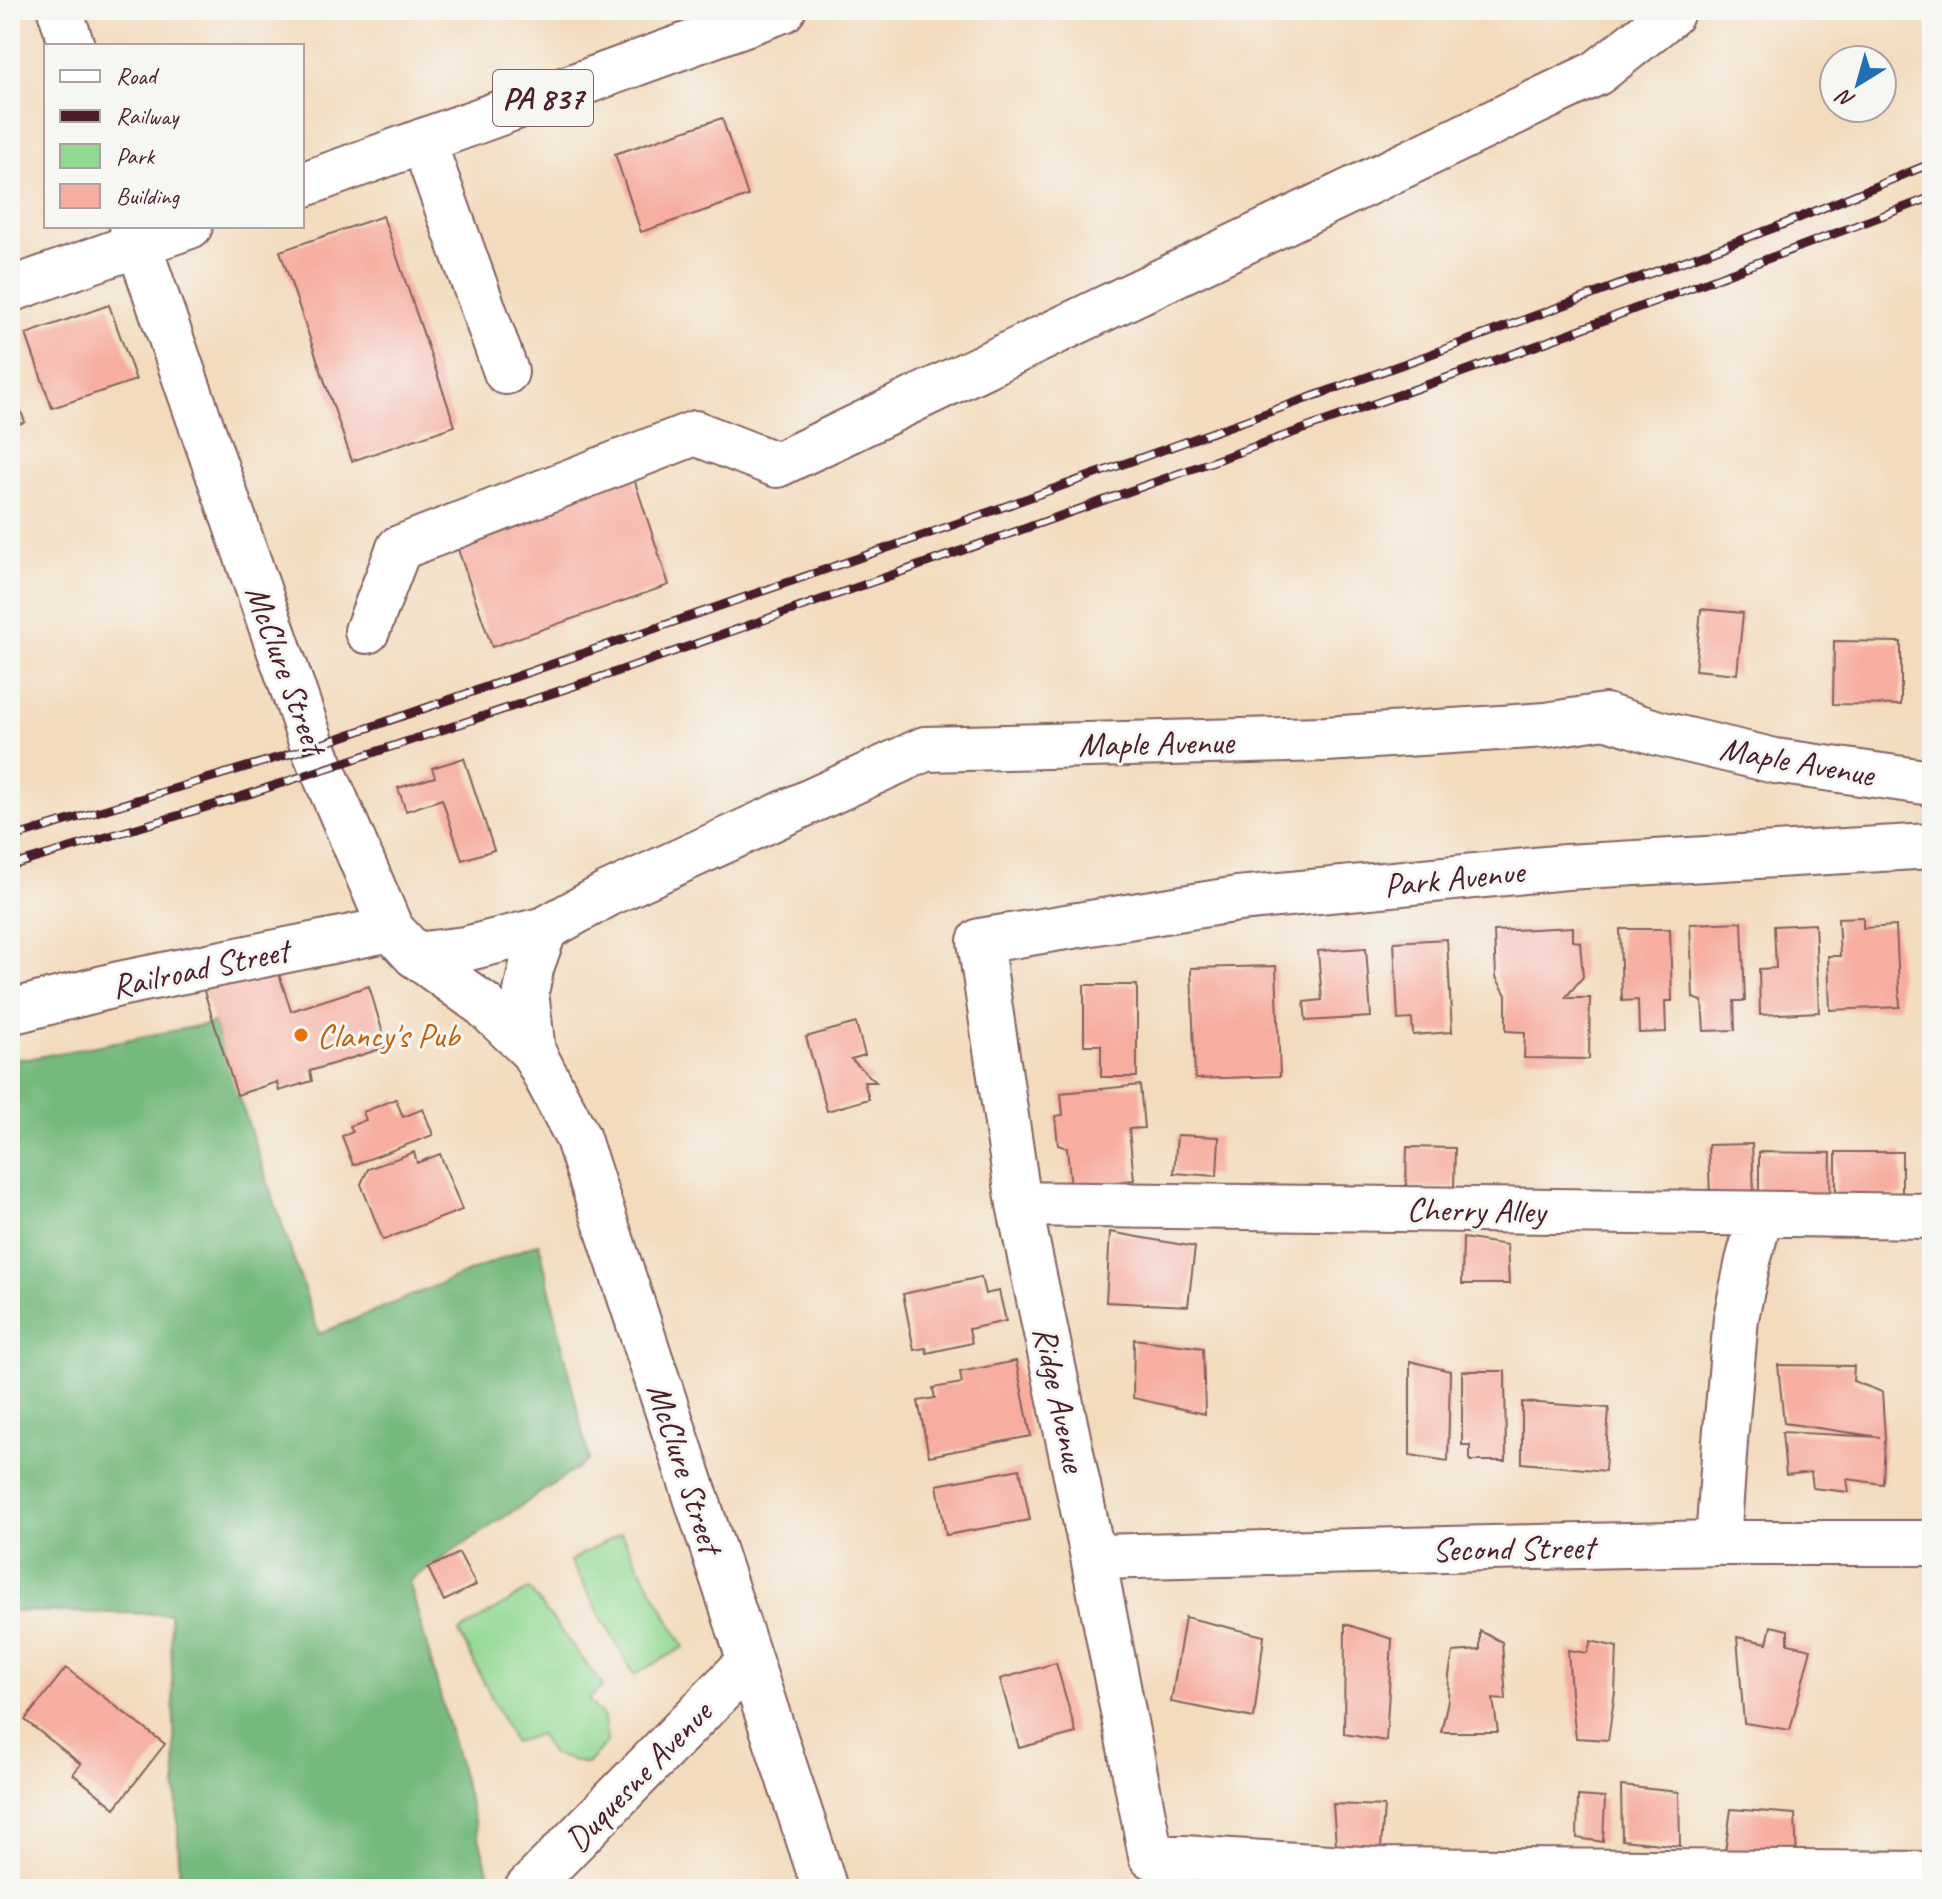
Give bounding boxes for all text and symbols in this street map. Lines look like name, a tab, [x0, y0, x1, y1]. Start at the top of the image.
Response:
legend	[44, 44, 304, 228]
north arrow	[1818, 44, 1898, 124]
text: Road	[116, 61, 160, 91]
road number: PA 837	[493, 70, 593, 126]
text: N	[1830, 82, 1860, 114]
text: Railway	[116, 101, 180, 131]
text: Park	[116, 141, 156, 171]
text: Building	[116, 181, 181, 211]
street label: McClure Street	[236, 579, 338, 763]
street label: Maple Avenue	[1078, 720, 1236, 766]
street label: Maple Avenue	[1717, 726, 1879, 796]
street label: Park Avenue	[1382, 849, 1529, 907]
street label: Railroad Street	[108, 927, 297, 1008]
place label: Clancy's Pub	[317, 1014, 462, 1057]
marker: Clancy's Pub	[292, 1026, 310, 1044]
street label: Cherry Alley	[1406, 1187, 1548, 1233]
street label: Ridge Avenue	[1024, 1322, 1097, 1477]
street label: McClure Street	[637, 1378, 734, 1563]
street label: Second Street	[1432, 1525, 1599, 1571]
street label: Duquesne Avenue	[556, 1690, 723, 1860]

